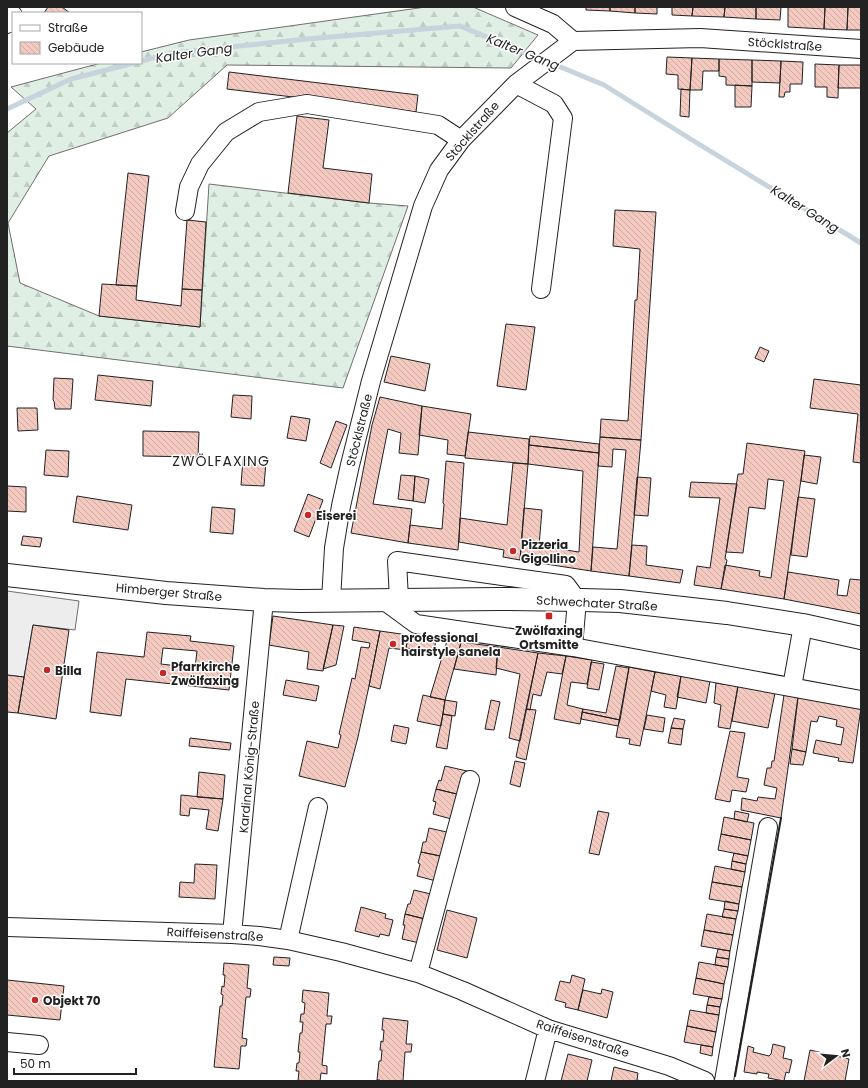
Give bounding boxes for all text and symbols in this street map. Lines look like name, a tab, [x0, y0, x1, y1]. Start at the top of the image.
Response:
legend	[12, 12, 142, 64]
text: Straße	[48, 19, 88, 36]
water label: Kalter Gang	[484, 29, 563, 75]
street label: Stöcklstraße	[747, 33, 823, 55]
water label: Kalter Gang	[154, 38, 234, 68]
text: Gebäude	[48, 39, 104, 56]
street label: Stöcklstraße	[441, 97, 503, 165]
water label: Kalter Gang	[767, 180, 843, 238]
street label: Stöcklstraße	[342, 392, 376, 468]
district label: ZWÖLFAXING	[172, 451, 270, 471]
place label: Eiserei	[316, 507, 356, 524]
marker: Eiserei	[303, 510, 313, 520]
place label: Pizzeria Gigollino	[521, 536, 576, 567]
marker: Pizzeria Gigollino	[508, 546, 518, 556]
street label: Himberger Straße	[115, 579, 223, 605]
street label: Schwechater Straße	[536, 591, 658, 615]
marker: Zwölfaxing Ortsmitte	[544, 611, 554, 621]
place label: Zwölfaxing Ortsmitte	[515, 622, 583, 653]
place label: professional hairstyle sanela	[401, 629, 501, 660]
marker: professional hairstyle sanela	[388, 639, 398, 649]
place label: Pfarrkirche Zwölfaxing	[171, 658, 241, 689]
place label: Billa	[55, 662, 82, 679]
marker: Billa	[42, 665, 52, 675]
marker: Pfarrkirche Zwölfaxing	[158, 668, 168, 678]
street label: Kardinal König-Straße	[235, 700, 263, 834]
street label: Raiffeisenstraße	[166, 923, 264, 945]
place label: Objekt 70	[43, 992, 101, 1009]
marker: Objekt 70	[30, 995, 40, 1005]
street label: Raiffeisenstraße	[534, 1015, 632, 1061]
north arrow	[816, 1036, 856, 1076]
text: N	[837, 1047, 854, 1059]
scale bar	[14, 1050, 136, 1076]
text: 50 m	[20, 1055, 51, 1072]

